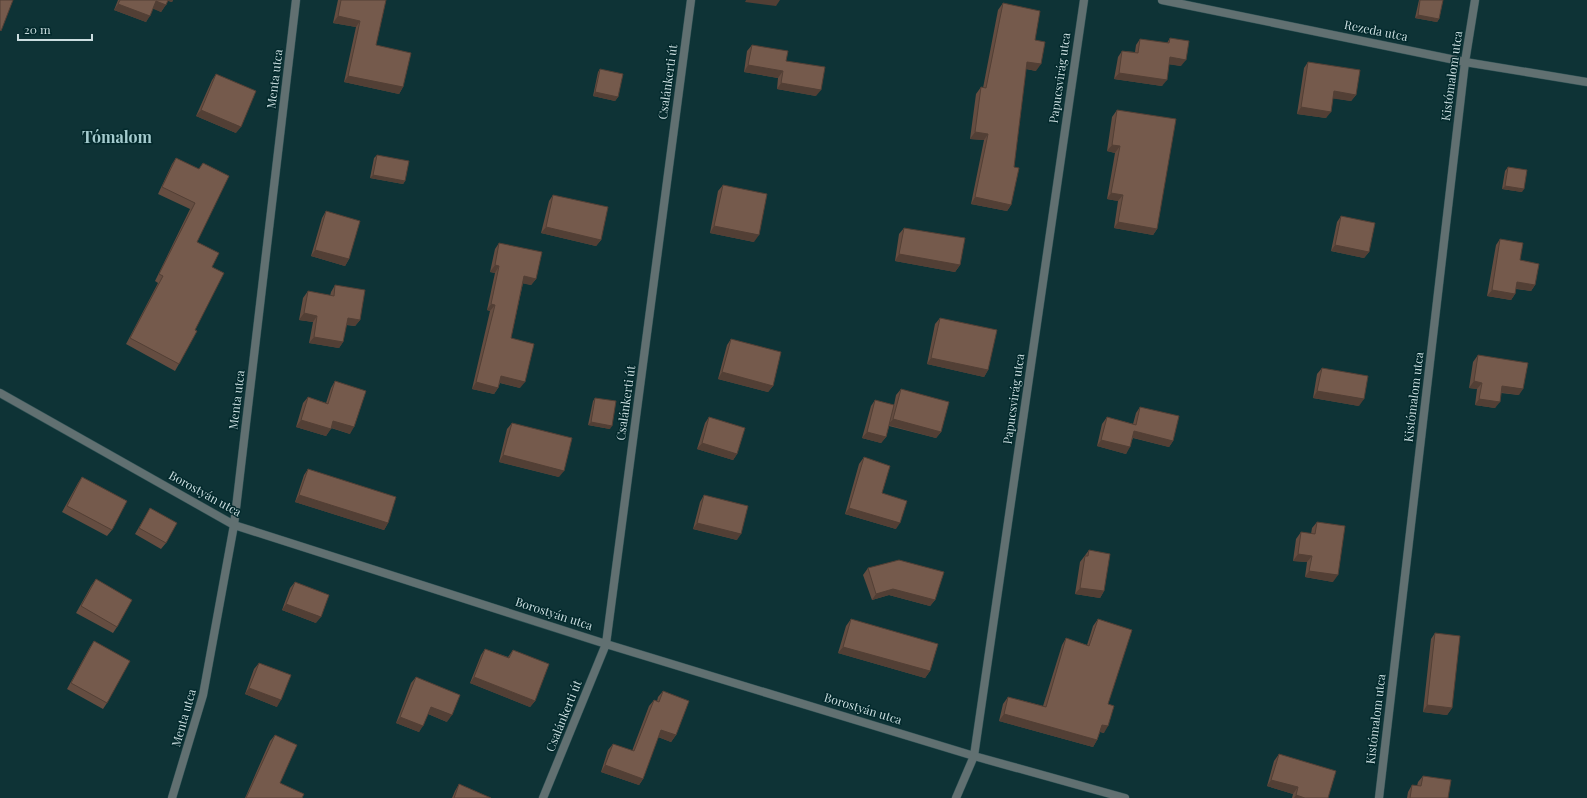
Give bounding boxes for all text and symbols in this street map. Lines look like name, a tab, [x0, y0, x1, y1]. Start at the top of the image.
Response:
scale bar	[18, 16, 92, 42]
street label: Rezeda utca	[1343, 16, 1409, 44]
text: 20 m	[24, 21, 51, 37]
street label: Kistómalom utca	[1437, 30, 1465, 122]
street label: Papucsvirág utca	[1045, 32, 1073, 124]
street label: Csalánkerti út	[654, 42, 680, 121]
street label: Menta utca	[262, 48, 286, 109]
district label: Tómalom	[82, 126, 153, 147]
street label: Kistómalom utca	[1400, 351, 1426, 443]
street label: Papucsvirág utca	[999, 353, 1027, 445]
street label: Csalánkerti út	[612, 363, 638, 442]
street label: Menta utca	[224, 369, 248, 430]
street label: Borostyán utca	[166, 467, 245, 520]
street label: Borostyán utca	[514, 593, 595, 633]
street label: Kistómalom utca	[1362, 673, 1388, 765]
street label: Csalánkerti út	[541, 677, 585, 754]
street label: Menta utca	[167, 687, 199, 749]
street label: Borostyán utca	[822, 689, 904, 727]

